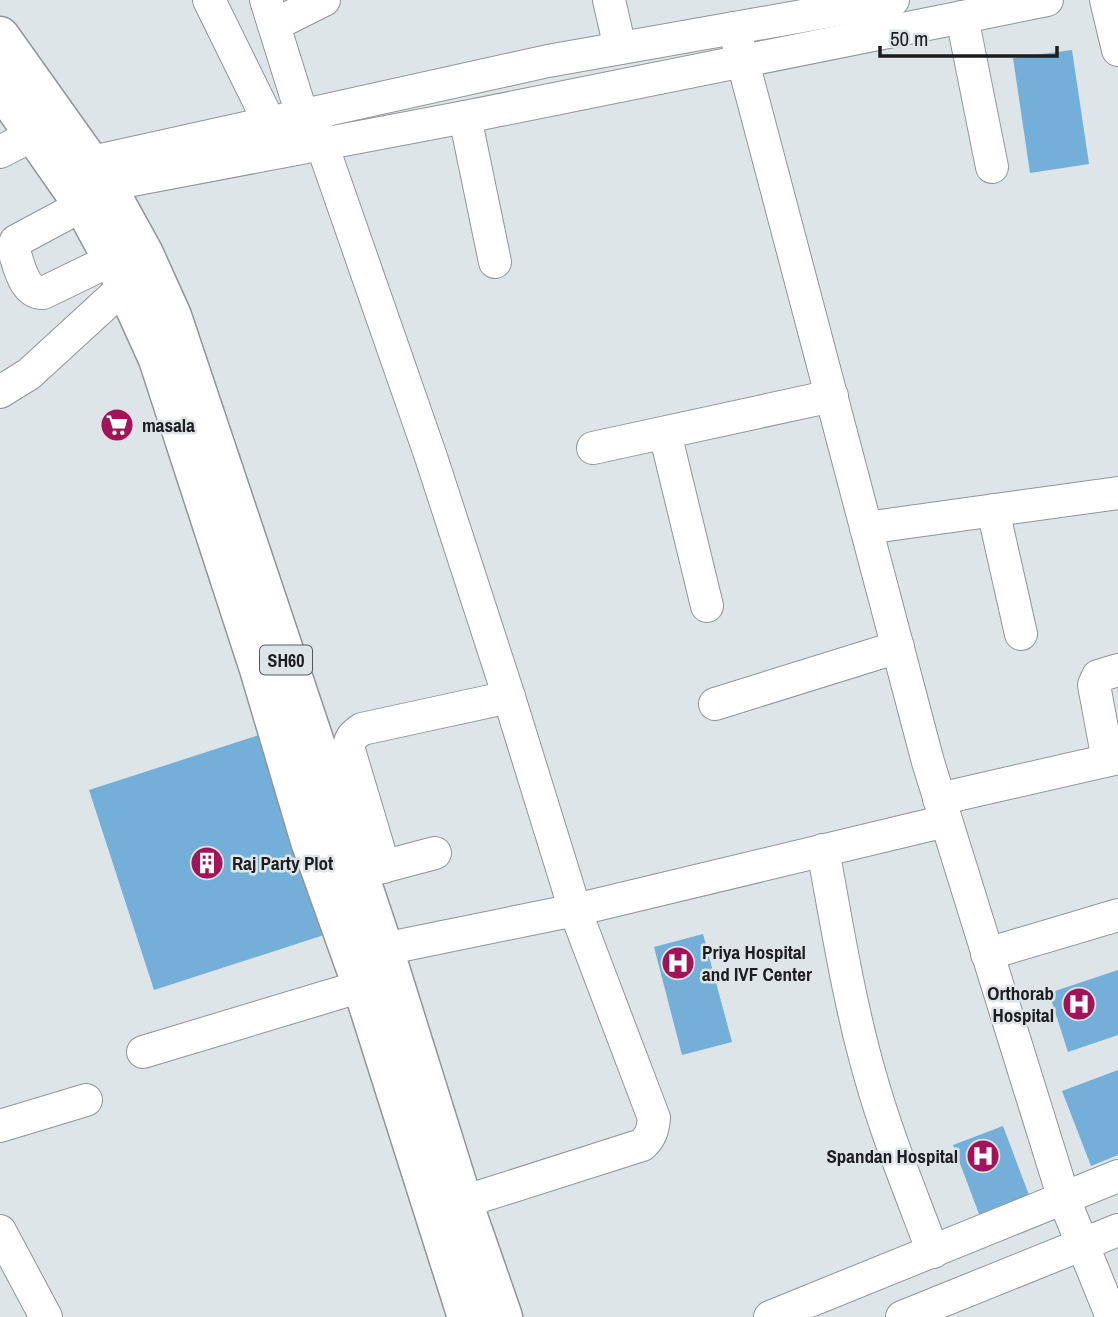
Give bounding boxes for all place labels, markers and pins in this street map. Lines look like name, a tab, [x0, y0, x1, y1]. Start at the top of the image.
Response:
supermarket icon: masala	[98, 406, 136, 444]
place label: masala	[142, 412, 195, 438]
building icon: Raj Party Plot	[188, 844, 226, 882]
place label: Raj Party Plot	[232, 850, 333, 876]
place label: Priya Hospital and IVF Center	[702, 939, 812, 987]
hospital icon: Priya Hospital and IVF Center	[659, 944, 697, 982]
place label: Orthorab Hospital	[987, 980, 1054, 1028]
hospital icon: Orthorab Hospital	[1060, 985, 1098, 1023]
hospital icon: Spandan Hospital	[964, 1137, 1002, 1175]
place label: Spandan Hospital	[826, 1143, 958, 1169]

